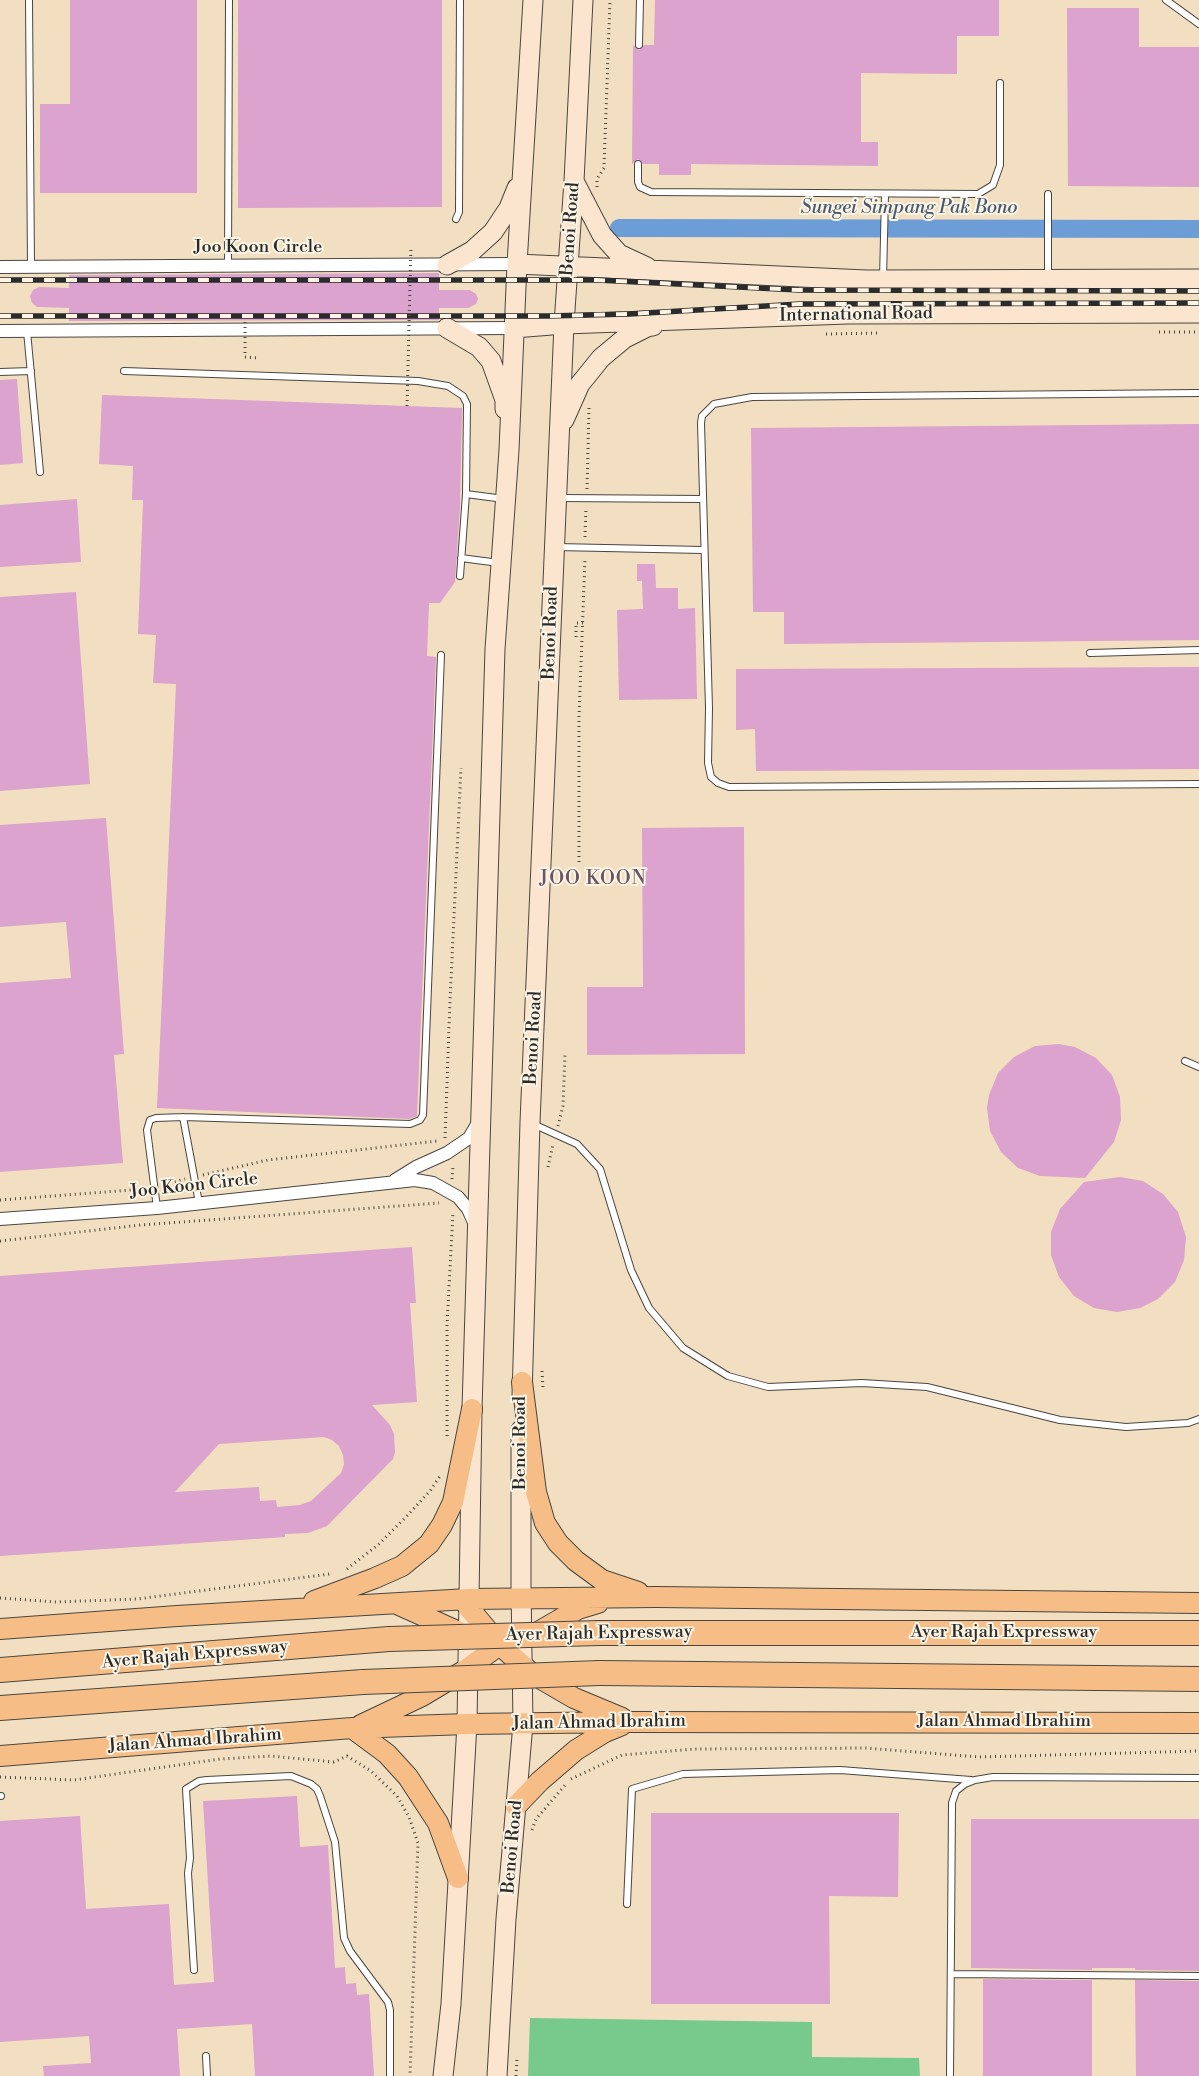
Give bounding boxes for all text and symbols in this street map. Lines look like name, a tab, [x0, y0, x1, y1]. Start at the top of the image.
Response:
street label: Benoi Road	[557, 181, 585, 277]
water label: Sungei Simpang Pak Bono	[800, 197, 1018, 219]
street label: Joo Koon Circle	[194, 237, 322, 259]
street label: International Road	[779, 303, 933, 327]
street label: Benoi Road	[539, 586, 563, 680]
district label: JOO KOON	[538, 868, 648, 890]
street label: Benoi Road	[521, 991, 547, 1085]
street label: Joo Koon Circle	[129, 1169, 259, 1203]
street label: Benoi Road	[510, 1396, 532, 1490]
street label: Ayer Rajah Expressway	[505, 1622, 693, 1646]
street label: Ayer Rajah Expressway	[911, 1622, 1097, 1644]
street label: Ayer Rajah Expressway	[101, 1636, 289, 1674]
street label: Jalan Ahmad Ibrahim	[512, 1711, 686, 1735]
street label: Jalan Ahmad Ibrahim	[917, 1711, 1091, 1733]
street label: Jalan Ahmad Ibrahim	[108, 1724, 282, 1758]
street label: Benoi Road	[498, 1799, 528, 1895]

